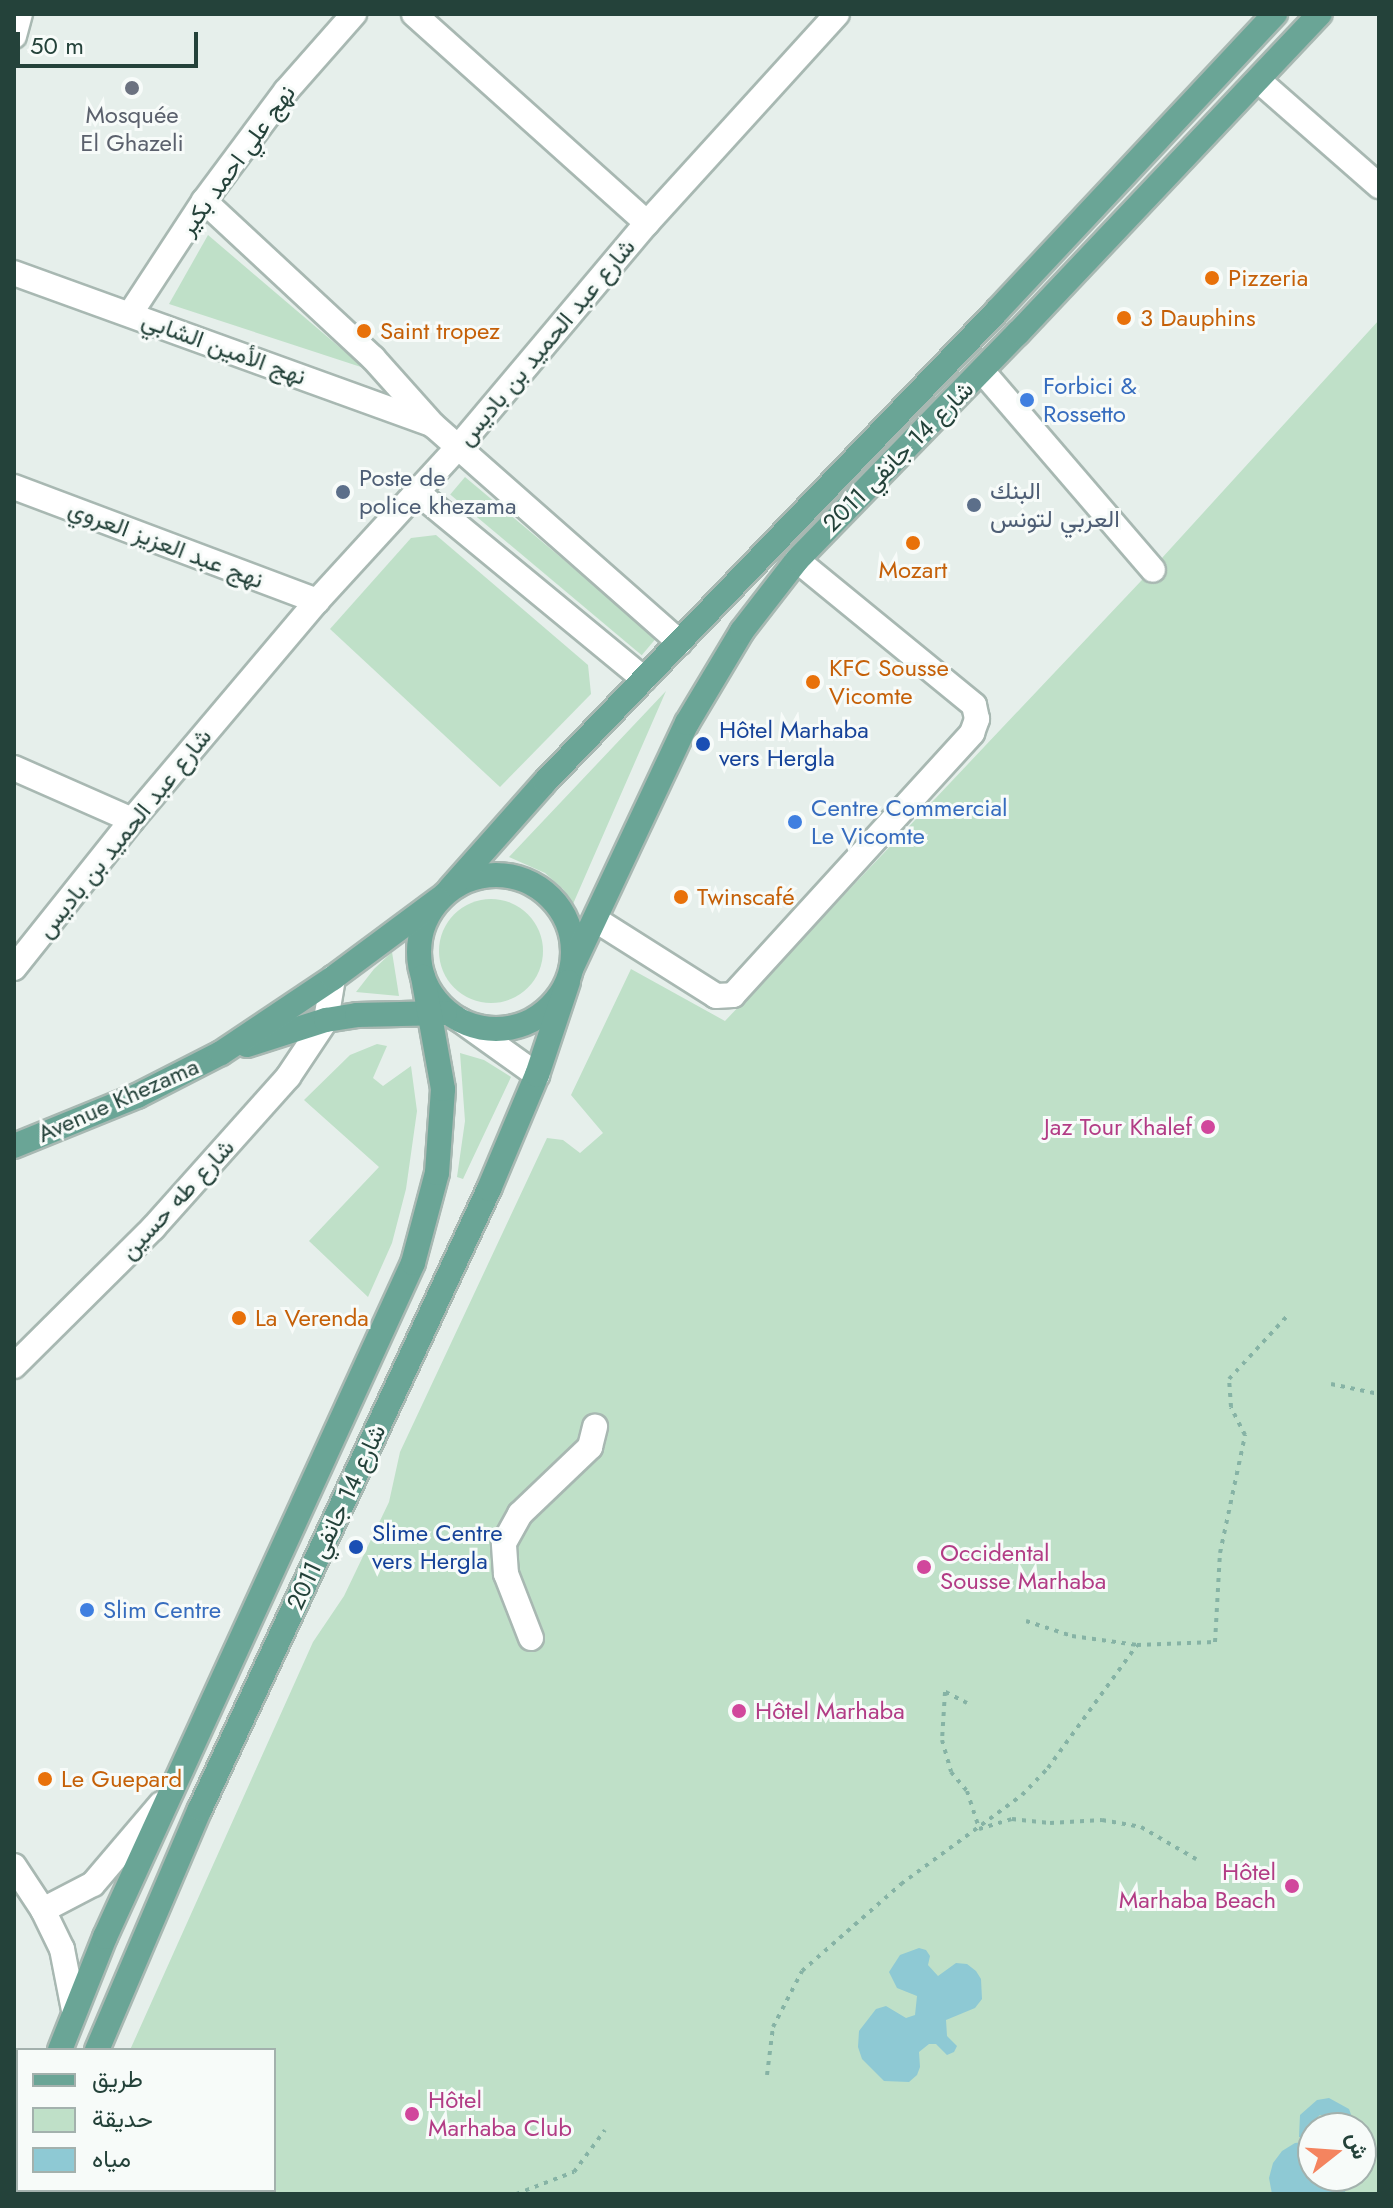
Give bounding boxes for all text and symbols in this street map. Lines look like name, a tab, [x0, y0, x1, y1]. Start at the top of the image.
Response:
scale bar	[20, 16, 202, 66]
text: 50 m	[30, 28, 84, 63]
marker: Mosquée El Ghazeli	[123, 79, 141, 97]
street label: نهج علي احمد بكير	[173, 79, 301, 241]
place label: Mosquée El Ghazeli	[80, 101, 184, 157]
street label: شارع عبد الحميد بن باديس	[451, 233, 641, 451]
place label: Pizzeria	[1228, 264, 1308, 292]
marker: Pizzeria	[1203, 269, 1221, 287]
place label: 3 Dauphins	[1140, 304, 1256, 332]
street label: نهج الأمين الشابي	[138, 305, 310, 391]
marker: 3 Dauphins	[1115, 309, 1133, 327]
place label: Saint tropez	[380, 317, 500, 345]
marker: Saint tropez	[355, 322, 373, 340]
place label: Forbici & Rossetto	[1043, 372, 1137, 428]
street label: شارع 14 جانفي 2011	[817, 375, 979, 537]
marker: Forbici & Rossetto	[1018, 391, 1036, 409]
place label: Poste de police khezama	[359, 464, 517, 520]
place label: البنك العربي لتونس	[990, 477, 1120, 533]
marker: Poste de police khezama	[334, 483, 352, 501]
street label: نهج عبد العزيز العروي	[65, 494, 267, 594]
marker: البنك العربي لتونس	[965, 496, 983, 514]
marker: Mozart	[904, 534, 922, 552]
place label: Mozart	[879, 556, 947, 584]
place label: KFC Sousse Vicomte	[829, 654, 949, 710]
marker: KFC Sousse Vicomte	[804, 673, 822, 691]
place label: Hôtel Marhaba vers Hergla	[719, 716, 869, 772]
street label: شارع عبد الحميد بن باديس	[31, 722, 217, 944]
marker: Hôtel Marhaba vers Hergla	[694, 735, 712, 753]
place label: Centre Commercial Le Vicomte	[811, 794, 1008, 850]
marker: Centre Commercial Le Vicomte	[786, 813, 804, 831]
place label: Twinscafé	[697, 883, 795, 911]
marker: Twinscafé	[672, 888, 690, 906]
street label: Avenue Khezama	[33, 1052, 203, 1148]
place label: Jaz Tour Khalef	[1044, 1113, 1192, 1141]
marker: Jaz Tour Khalef	[1199, 1118, 1217, 1136]
street label: شارع طه حسين	[114, 1133, 240, 1265]
place label: La Verenda	[255, 1304, 369, 1332]
marker: La Verenda	[230, 1309, 248, 1327]
street label: شارع 14 جانفي 2011	[280, 1420, 392, 1614]
place label: Slime Centre vers Hergla	[372, 1519, 503, 1575]
marker: Slime Centre vers Hergla	[347, 1538, 365, 1556]
place label: Occidental Sousse Marhaba	[940, 1539, 1106, 1595]
marker: Occidental Sousse Marhaba	[915, 1558, 933, 1576]
place label: Slim Centre	[103, 1596, 221, 1624]
marker: Slim Centre	[78, 1601, 96, 1619]
place label: Hôtel Marhaba	[755, 1697, 905, 1725]
marker: Hôtel Marhaba	[730, 1702, 748, 1720]
place label: Le Guepard	[61, 1765, 182, 1793]
marker: Le Guepard	[36, 1770, 54, 1788]
place label: Hôtel Marhaba Beach	[1119, 1858, 1276, 1914]
marker: Hôtel Marhaba Beach	[1283, 1877, 1301, 1895]
legend	[16, 2048, 276, 2192]
text: طريق	[92, 2061, 143, 2096]
place label: Hôtel Marhaba Club	[428, 2086, 572, 2142]
text: حديقة	[92, 2101, 153, 2136]
marker: Hôtel Marhaba Club	[403, 2105, 421, 2123]
north arrow	[1297, 2112, 1377, 2192]
text: ش	[1339, 2128, 1377, 2163]
text: مياه	[92, 2141, 131, 2176]

